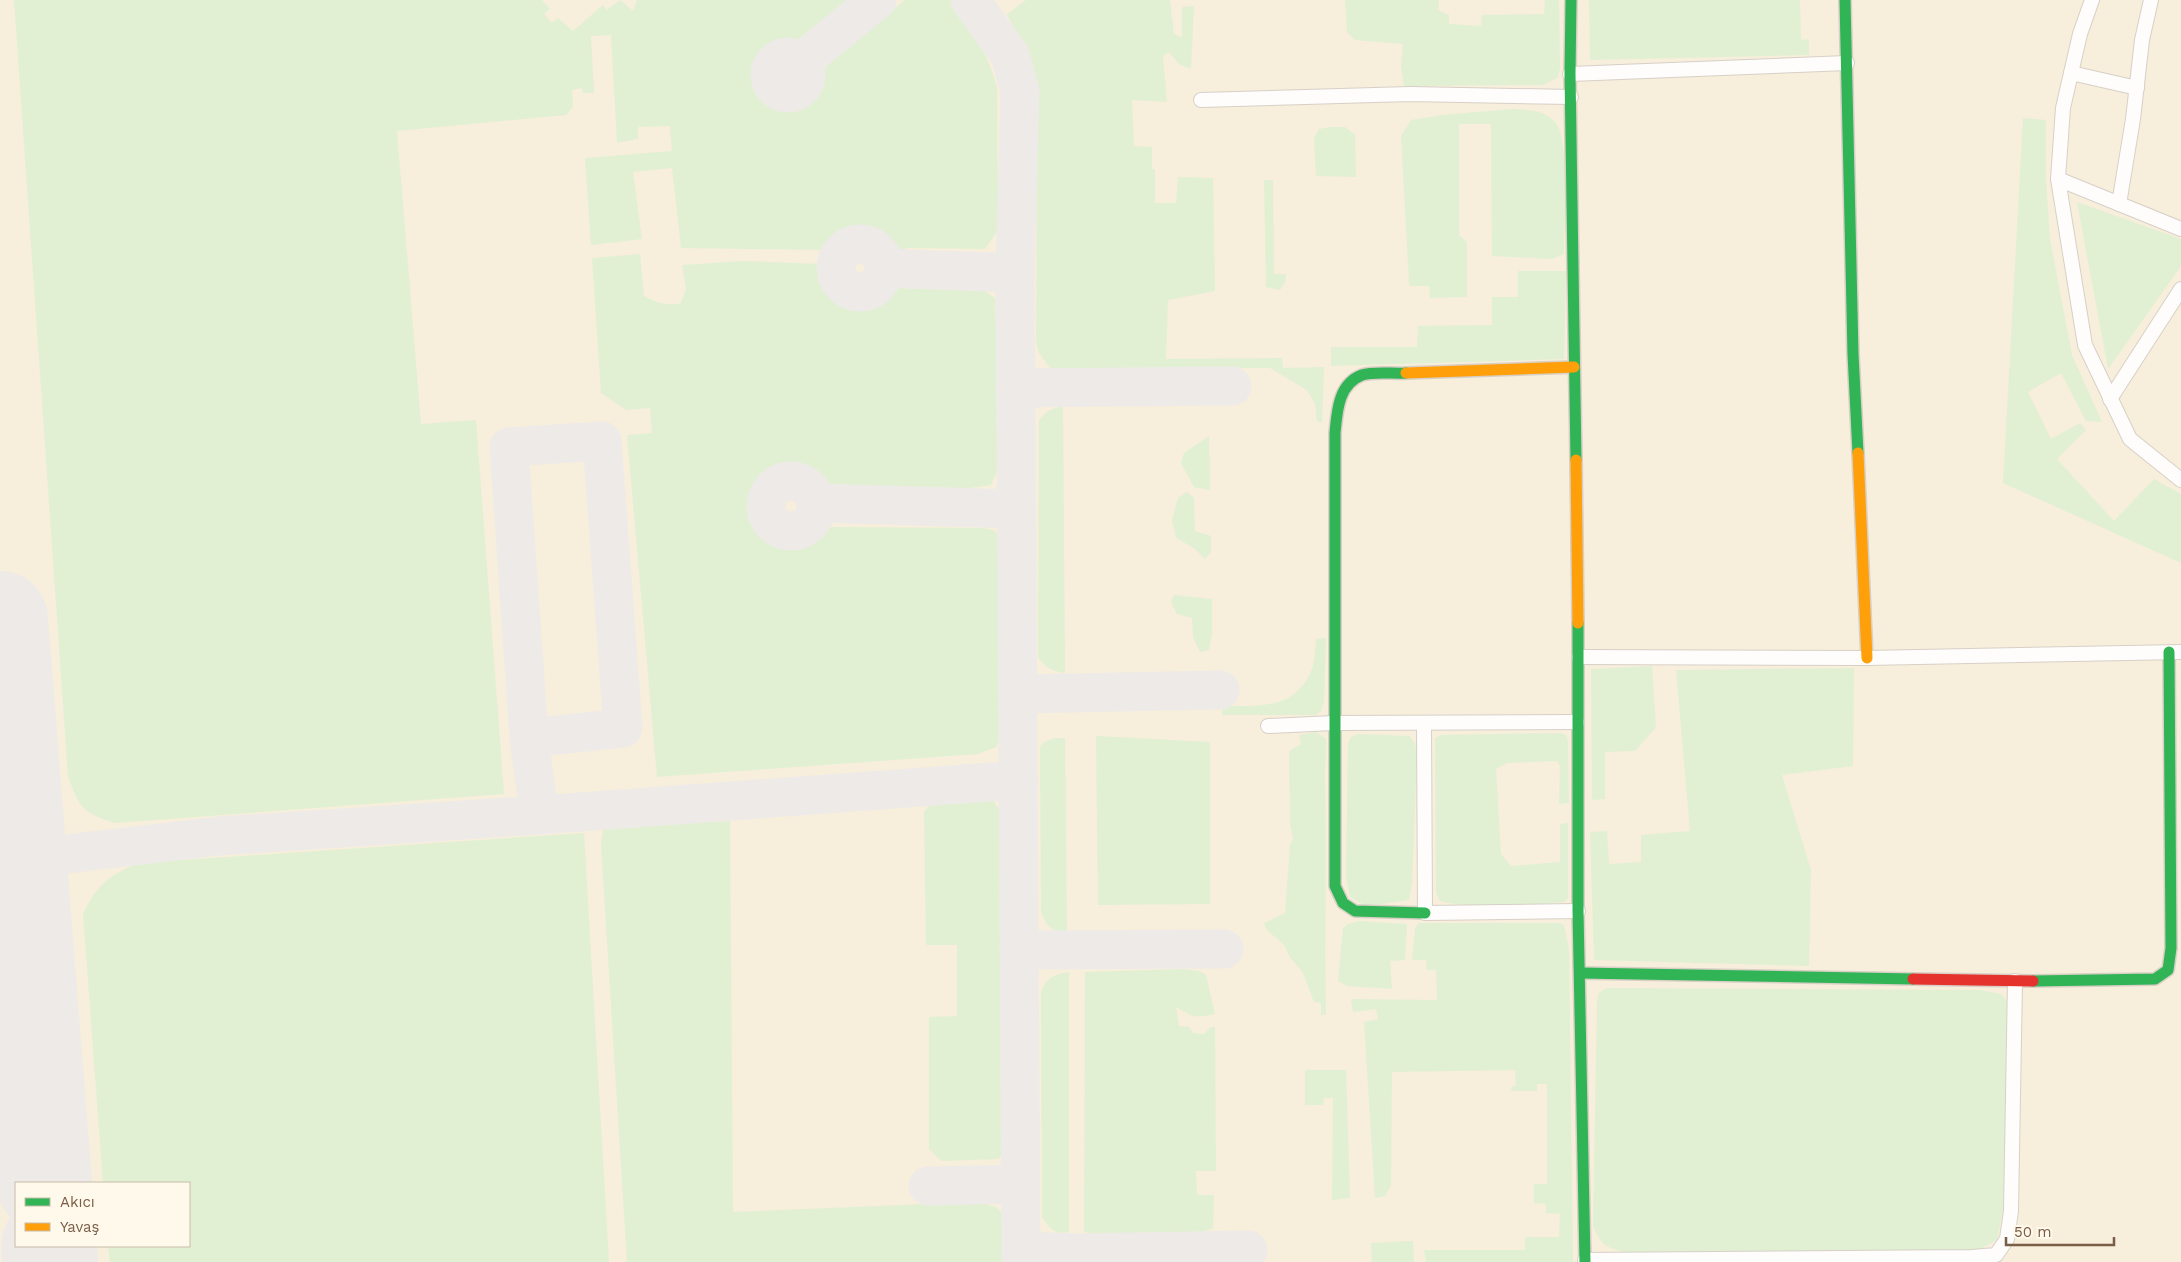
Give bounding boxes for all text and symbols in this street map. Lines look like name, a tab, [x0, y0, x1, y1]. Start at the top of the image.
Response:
legend	[15, 1182, 190, 1247]
text: Akıcı	[60, 1193, 95, 1211]
scale bar	[2006, 1214, 2114, 1246]
text: Yavaş	[60, 1218, 100, 1236]
text: 50 m	[2014, 1223, 2051, 1241]

